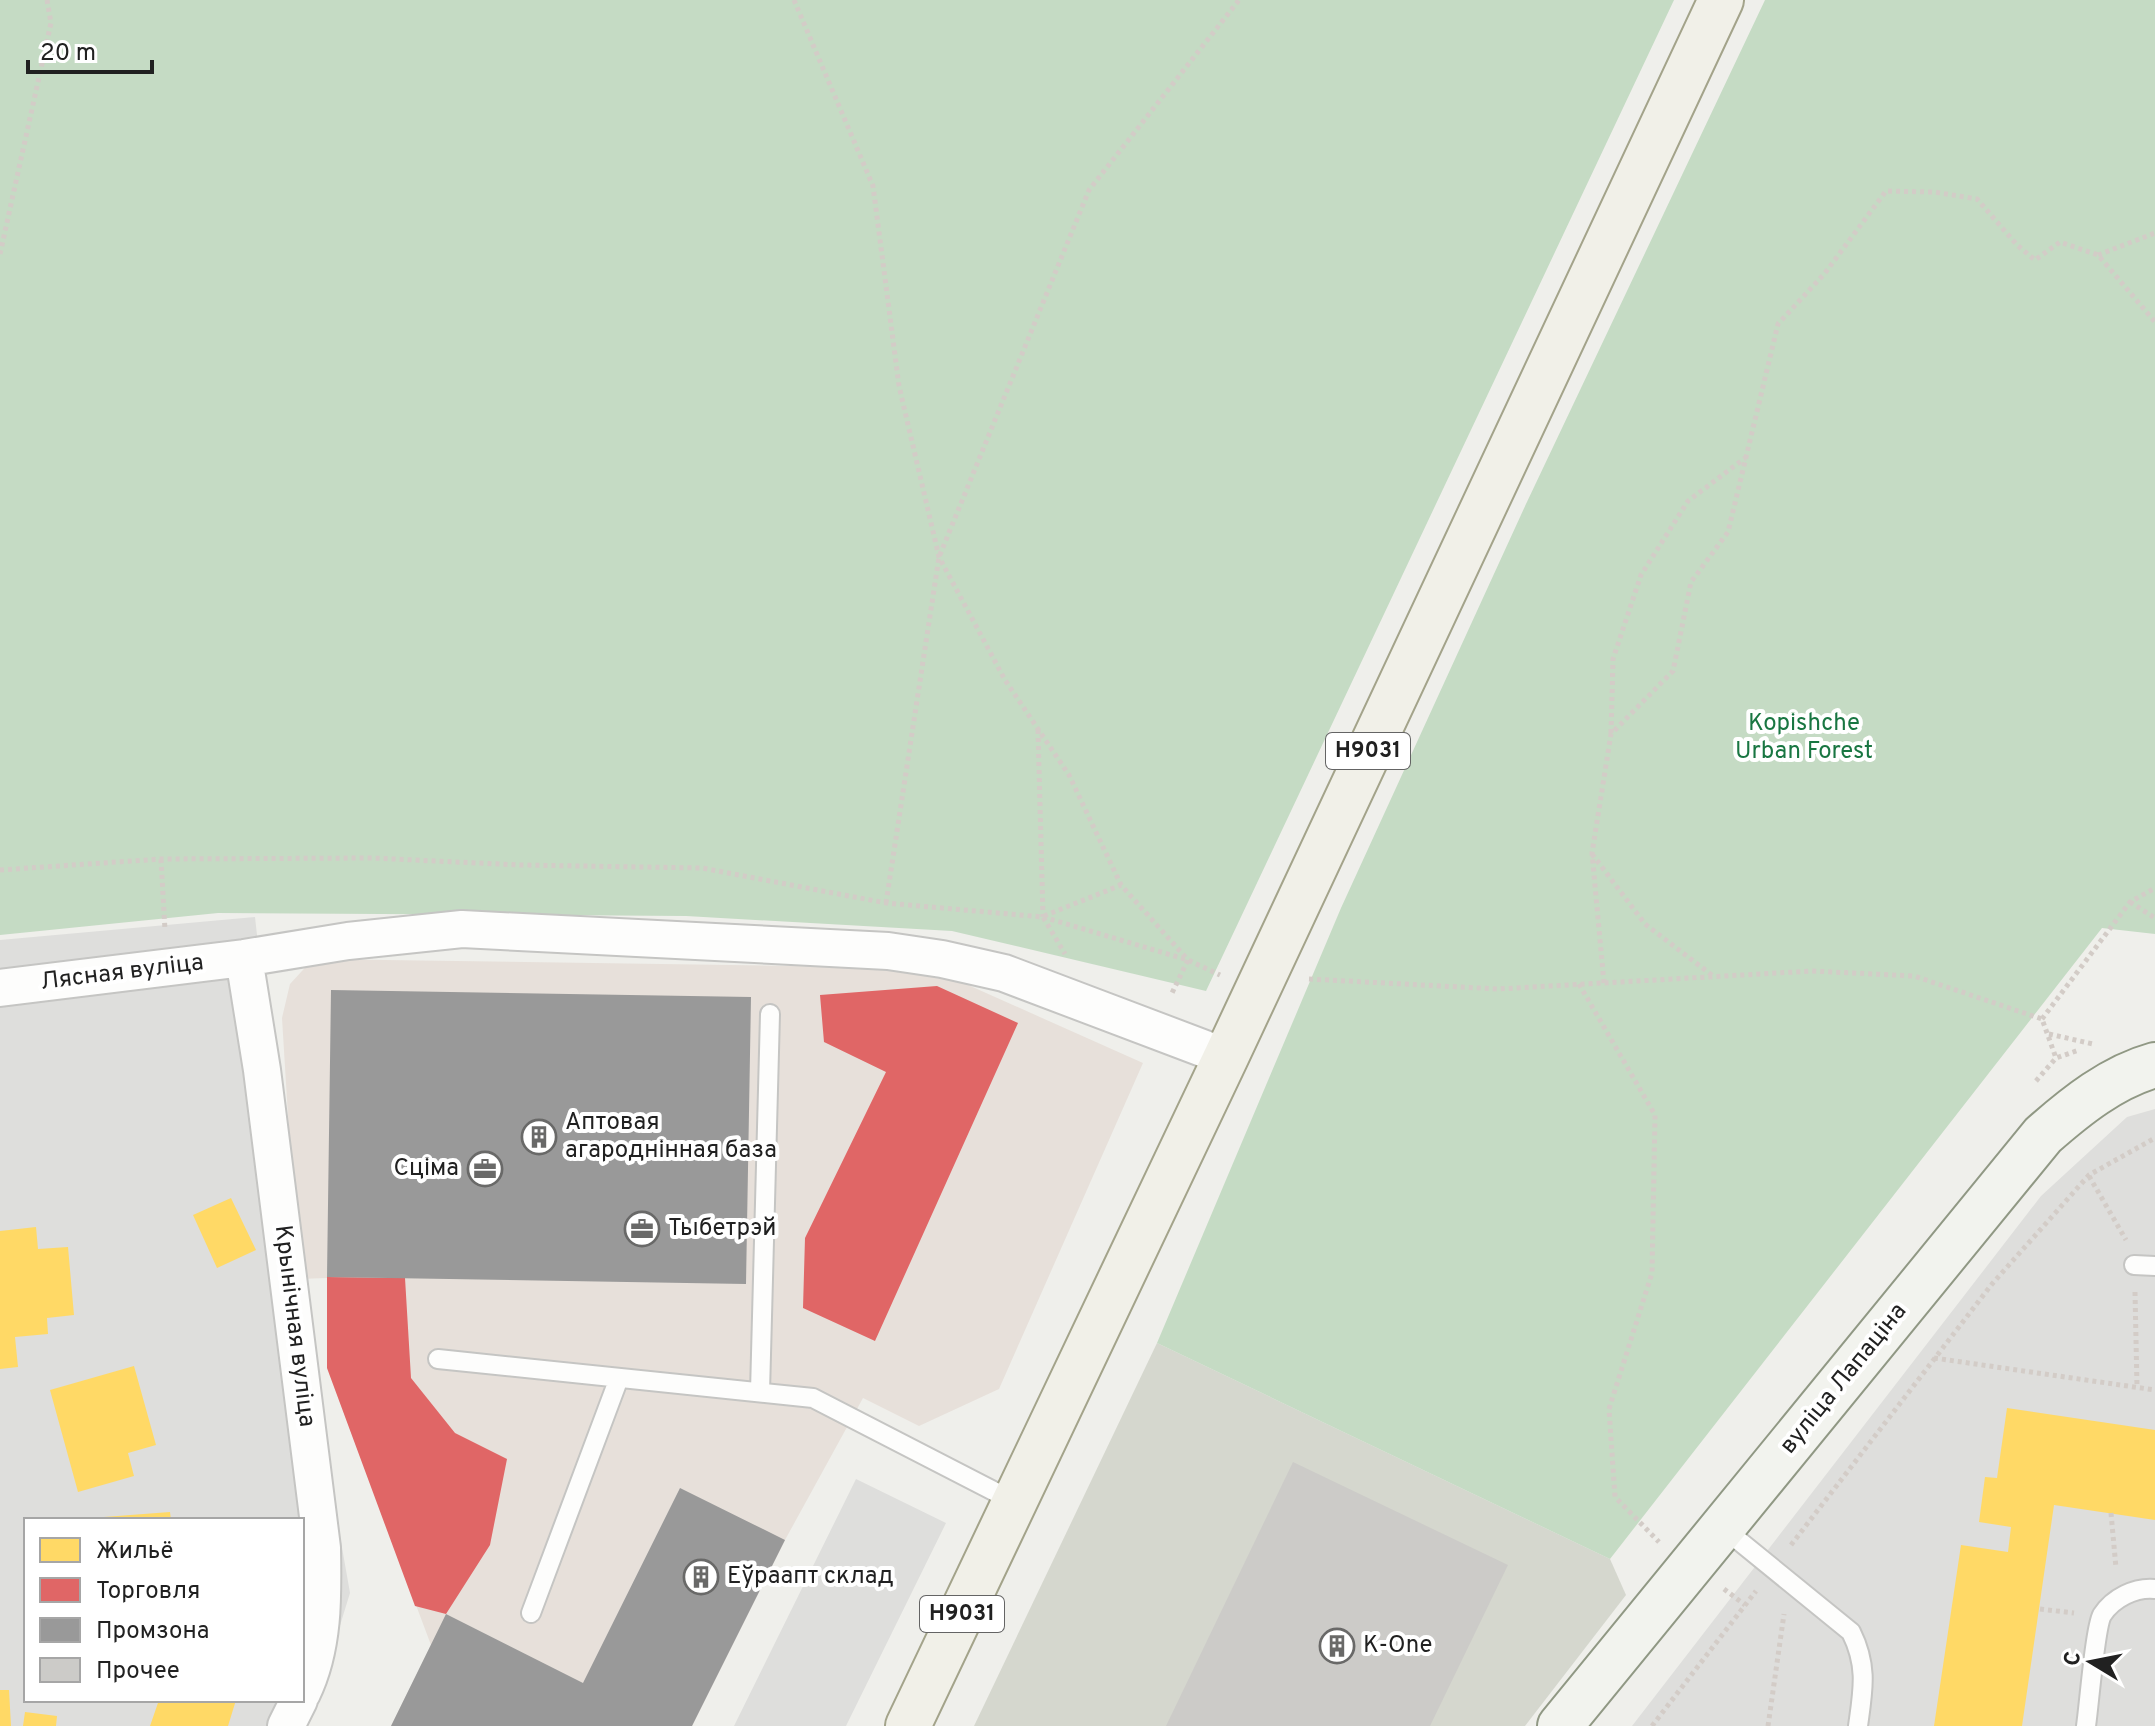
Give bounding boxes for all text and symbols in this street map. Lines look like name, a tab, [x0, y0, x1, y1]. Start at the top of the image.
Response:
scale bar	[28, 24, 152, 74]
text: 20 m	[40, 39, 96, 69]
park label: Kopishche Urban Forest	[1735, 709, 1873, 767]
road number: Н9031	[1326, 733, 1410, 769]
street label: Лясная вуліца	[39, 948, 205, 998]
place label: Аптовая агароднінная база	[565, 1108, 777, 1166]
building icon: Аптовая агароднінная база	[520, 1118, 558, 1156]
office icon: Сціма	[466, 1150, 504, 1188]
place label: Сціма	[393, 1154, 459, 1184]
office icon: Тыбетрэй	[623, 1210, 661, 1248]
place label: Тыбетрэй	[668, 1214, 776, 1244]
street label: Крынічная вуліца	[267, 1223, 321, 1429]
street label: вуліца Лапаціна	[1774, 1298, 1914, 1460]
legend	[24, 1518, 304, 1702]
text: Жильё	[96, 1537, 173, 1567]
building icon: Еўраапт склад	[682, 1558, 720, 1596]
place label: Еўраапт склад	[727, 1562, 894, 1592]
text: Торговля	[96, 1577, 200, 1607]
road number: Н9031	[920, 1596, 1004, 1632]
text: Промзона	[96, 1617, 209, 1647]
north arrow	[2051, 1622, 2131, 1702]
building icon: K-One	[1318, 1627, 1356, 1665]
place label: K-One	[1363, 1631, 1432, 1661]
text: С	[2059, 1650, 2088, 1668]
text: Прочее	[96, 1657, 180, 1687]

